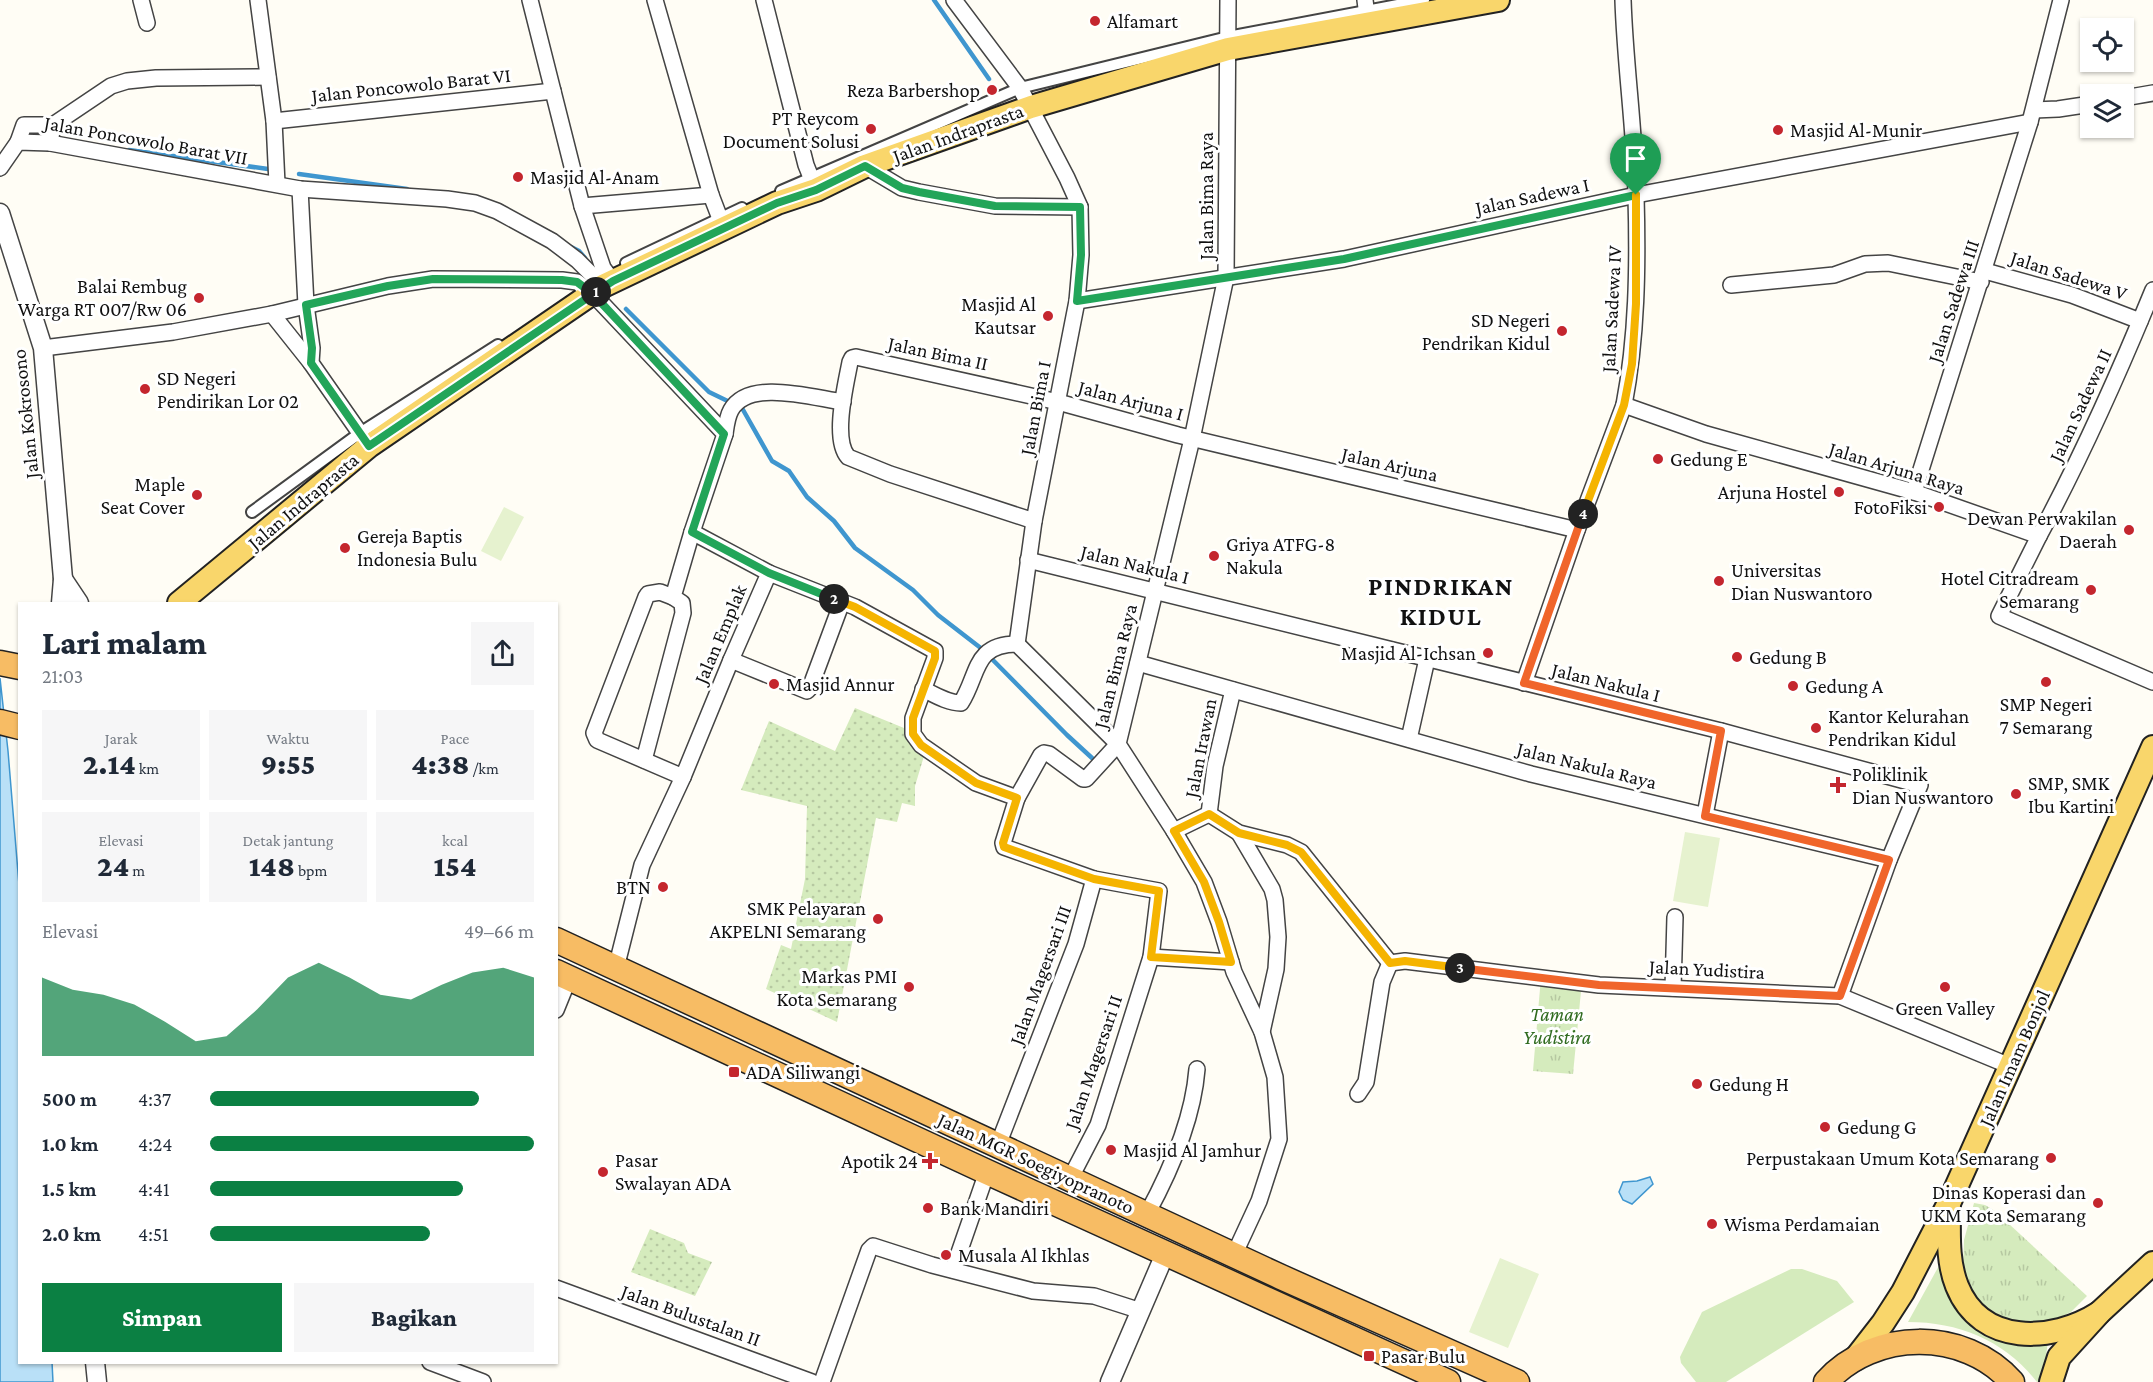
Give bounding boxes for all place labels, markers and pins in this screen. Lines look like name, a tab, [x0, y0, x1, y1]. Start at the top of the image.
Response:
place label: Alfamart	[1107, 10, 1178, 32]
marker: Alfamart	[1088, 14, 1102, 28]
place label: Reza Barbershop	[847, 79, 980, 102]
marker: Reza Barbershop	[985, 83, 999, 97]
place label: PT Reycom Document Solusi	[723, 107, 859, 152]
place label: Masjid Al-Munir	[1790, 119, 1922, 142]
marker: PT Reycom Document Solusi	[864, 122, 878, 136]
marker: Masjid Al-Munir	[1771, 123, 1785, 137]
pin	[1610, 133, 1661, 195]
place label: Masjid Al-Anam	[530, 166, 659, 189]
marker: Masjid Al-Anam	[511, 170, 525, 184]
place label: Balai Rembug Warga RT 007/Rw 06	[18, 275, 187, 321]
pin: 1	[581, 277, 611, 307]
marker: Balai Rembug Warga RT 007/Rw 06	[192, 291, 206, 305]
place label: Masjid Al Kautsar	[961, 293, 1036, 338]
marker: Masjid Al Kautsar	[1041, 309, 1055, 323]
place label: SD Negeri Pendrikan Kidul	[1422, 309, 1550, 354]
marker: SD Negeri Pendrikan Kidul	[1555, 324, 1569, 338]
place label: SD Negeri Pendirikan Lor 02	[157, 367, 299, 412]
marker: SD Negeri Pendirikan Lor 02	[138, 382, 152, 396]
place label: Gedung E	[1670, 448, 1748, 471]
marker: Gedung E	[1651, 452, 1665, 466]
place label: Maple Seat Cover	[101, 473, 185, 518]
place label: Arjuna Hostel	[1718, 481, 1827, 504]
marker: Arjuna Hostel	[1832, 485, 1846, 499]
marker: Maple Seat Cover	[190, 488, 204, 502]
place label: FotoFiksi	[1854, 496, 1927, 518]
pin: 4	[1568, 499, 1598, 529]
marker: FotoFiksi	[1932, 500, 1946, 514]
place label: Dewan Perwakilan Daerah	[1967, 507, 2117, 552]
marker: Dewan Perwakilan Daerah	[2122, 523, 2136, 537]
place label: Gereja Baptis Indonesia Bulu	[357, 525, 478, 570]
place label: Griya ATFG-8 Nakula	[1226, 533, 1335, 578]
marker: Gereja Baptis Indonesia Bulu	[338, 541, 352, 555]
marker: Griya ATFG-8 Nakula	[1207, 549, 1221, 563]
place label: Universitas Dian Nuswantoro	[1731, 559, 1872, 604]
place label: Hotel Citradream Semarang	[1941, 567, 2079, 613]
marker: Universitas Dian Nuswantoro	[1712, 574, 1726, 588]
marker: Hotel Citradream Semarang	[2084, 583, 2098, 597]
pin: 2	[819, 584, 849, 614]
place label: Masjid Al-Ichsan	[1341, 642, 1476, 665]
marker: Masjid Al-Ichsan	[1481, 646, 1495, 660]
place label: Gedung B	[1749, 646, 1827, 669]
marker: Gedung B	[1730, 650, 1744, 664]
place label: Masjid Annur	[786, 673, 895, 696]
place label: Gedung A	[1805, 675, 1884, 698]
marker: SMP Negeri 7 Semarang	[2039, 675, 2053, 689]
marker: Masjid Annur	[767, 677, 781, 691]
marker: Gedung A	[1786, 679, 1800, 693]
place label: SMP Negeri 7 Semarang	[2000, 693, 2093, 739]
place label: Kantor Kelurahan Pendrikan Kidul	[1828, 705, 1969, 750]
marker: Kantor Kelurahan Pendrikan Kidul	[1809, 721, 1823, 735]
place label: Poliklinik Dian Nuswantoro	[1852, 763, 1993, 808]
place label: SMP, SMK Ibu Kartini	[2028, 772, 2114, 817]
marker: Poliklinik Dian Nuswantoro	[1829, 776, 1847, 794]
marker: SMP, SMK Ibu Kartini	[2009, 787, 2023, 801]
place label: BTN	[616, 876, 651, 898]
marker: BTN	[656, 880, 670, 894]
place label: SMK Pelayaran AKPELNI Semarang	[709, 897, 866, 943]
marker: SMK Pelayaran AKPELNI Semarang	[871, 912, 885, 926]
pin: 3	[1445, 953, 1475, 983]
place label: Markas PMI Kota Semarang	[776, 965, 897, 1011]
marker: Markas PMI Kota Semarang	[902, 980, 916, 994]
marker: Green Valley	[1938, 980, 1952, 994]
place label: Green Valley	[1895, 997, 1996, 1020]
place label: ADA Siliwangi	[746, 1061, 860, 1084]
marker: ADA Siliwangi	[727, 1065, 741, 1079]
place label: Gedung H	[1709, 1073, 1789, 1096]
marker: Gedung H	[1690, 1077, 1704, 1091]
place label: Gedung G	[1837, 1116, 1916, 1139]
marker: Gedung G	[1818, 1120, 1832, 1134]
place label: Masjid Al Jamhur	[1123, 1139, 1261, 1162]
marker: Masjid Al Jamhur	[1104, 1143, 1118, 1157]
place label: Perpustakaan Umum Kota Semarang	[1746, 1147, 2039, 1170]
place label: Pasar Swalayan ADA	[615, 1149, 732, 1195]
place label: Apotik 24	[841, 1150, 918, 1173]
marker: Perpustakaan Umum Kota Semarang	[2044, 1151, 2058, 1165]
marker: Apotik 24	[923, 1154, 937, 1168]
marker: Pasar Swalayan ADA	[596, 1165, 610, 1179]
place label: Dinas Koperasi dan UKM Kota Semarang	[1921, 1181, 2086, 1227]
marker: Dinas Koperasi dan UKM Kota Semarang	[2091, 1196, 2105, 1210]
place label: Bank Mandiri	[940, 1197, 1049, 1219]
marker: Bank Mandiri	[921, 1201, 935, 1215]
place label: Wisma Perdamaian	[1724, 1213, 1880, 1235]
marker: Wisma Perdamaian	[1705, 1217, 1719, 1231]
place label: Musala Al Ikhlas	[958, 1244, 1090, 1266]
marker: Musala Al Ikhlas	[939, 1248, 953, 1262]
place label: Pasar Bulu	[1381, 1345, 1466, 1367]
marker: Pasar Bulu	[1362, 1349, 1376, 1363]

